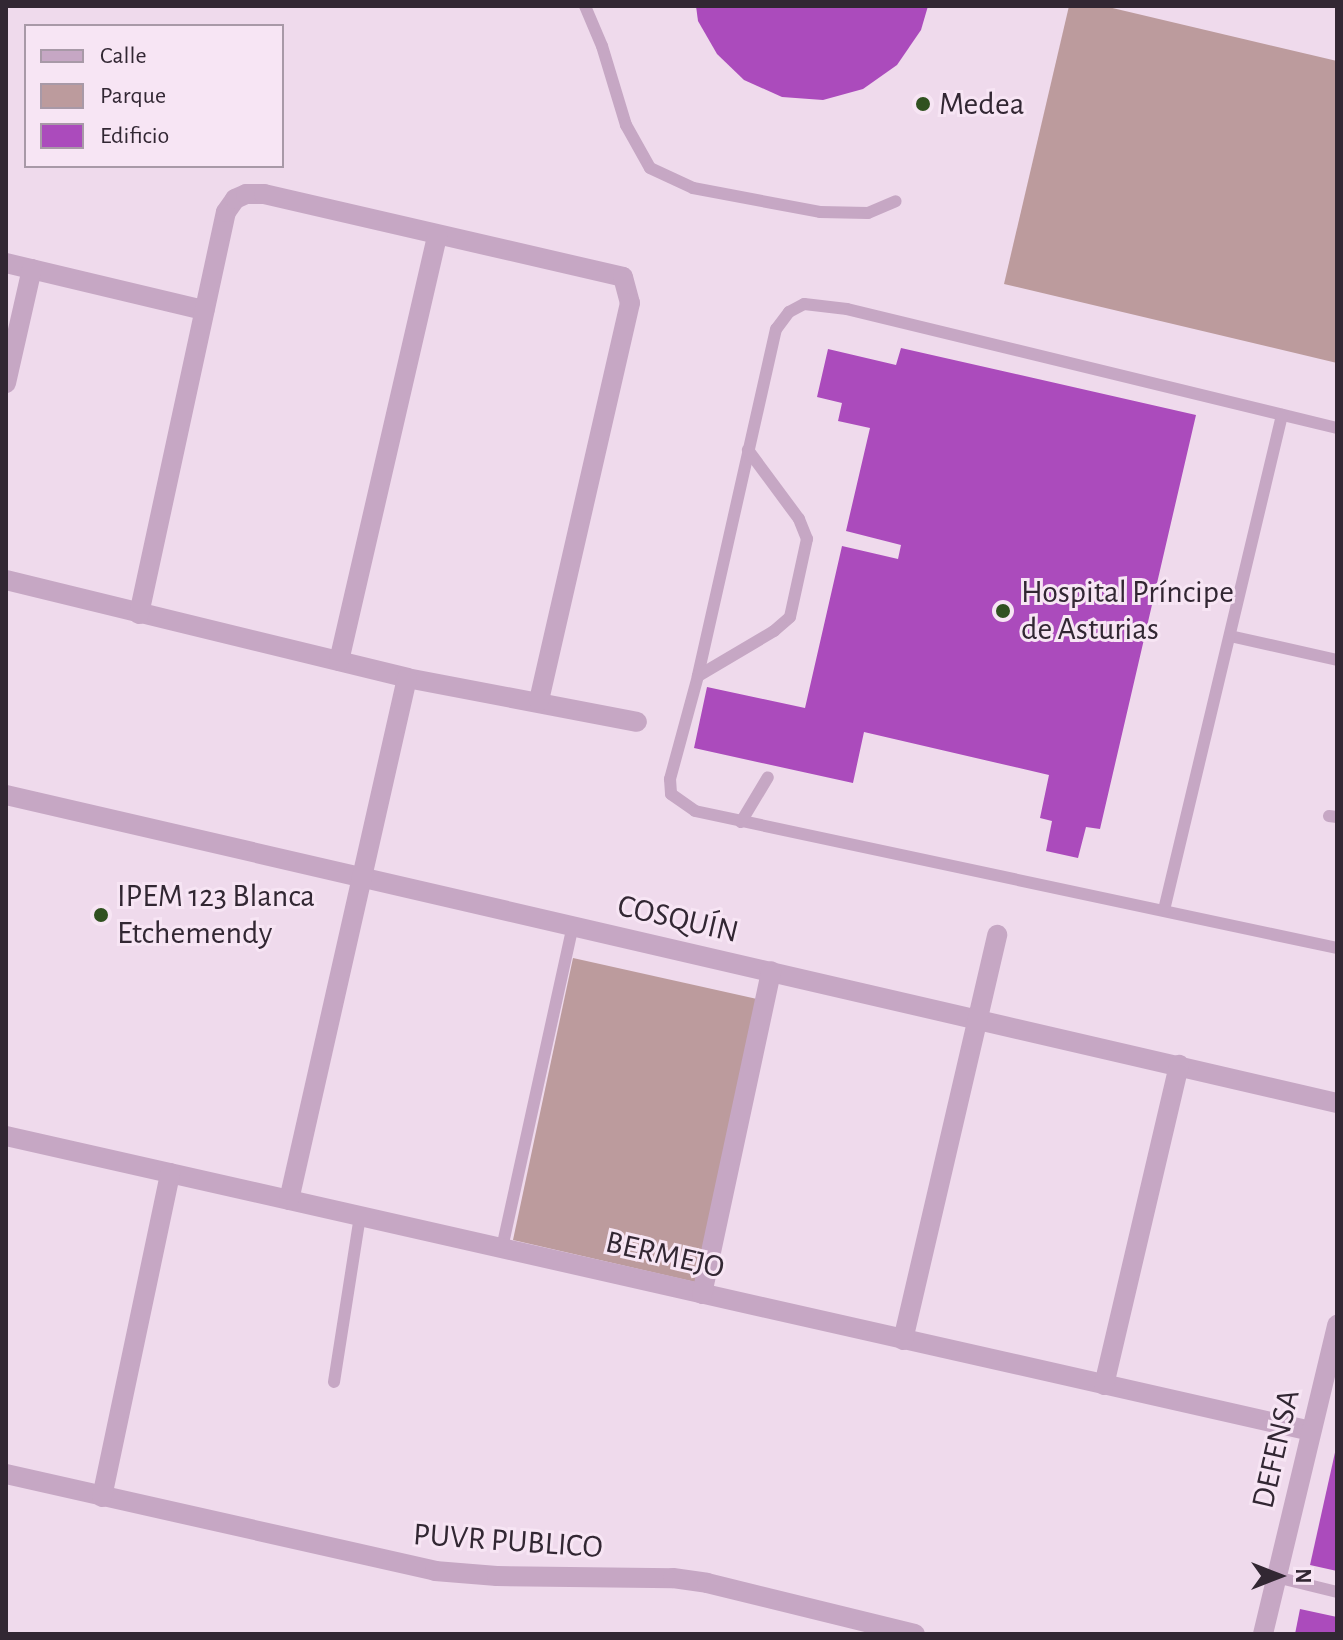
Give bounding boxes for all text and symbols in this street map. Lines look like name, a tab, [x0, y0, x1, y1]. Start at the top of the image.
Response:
legend	[24, 24, 284, 168]
text: Calle	[100, 44, 147, 68]
text: Parque	[100, 84, 166, 108]
place label: Medea	[939, 85, 1024, 123]
marker: Medea	[914, 95, 932, 113]
text: Edificio	[100, 124, 169, 148]
place label: Hospital Príncipe de Asturias	[1021, 574, 1234, 649]
marker: Hospital Príncipe de Asturias	[992, 600, 1014, 622]
place label: IPEM 123 Blanca Etchemendy	[117, 878, 315, 953]
street label: COSQUÍN	[614, 886, 742, 952]
marker: IPEM 123 Blanca Etchemendy	[92, 906, 110, 924]
street label: BERMEJO	[602, 1223, 728, 1287]
street label: DEFENSA	[1244, 1386, 1308, 1512]
street label: PUVR PUBLICO	[412, 1515, 604, 1567]
north arrow	[1239, 1536, 1319, 1616]
text: N	[1292, 1568, 1314, 1584]

